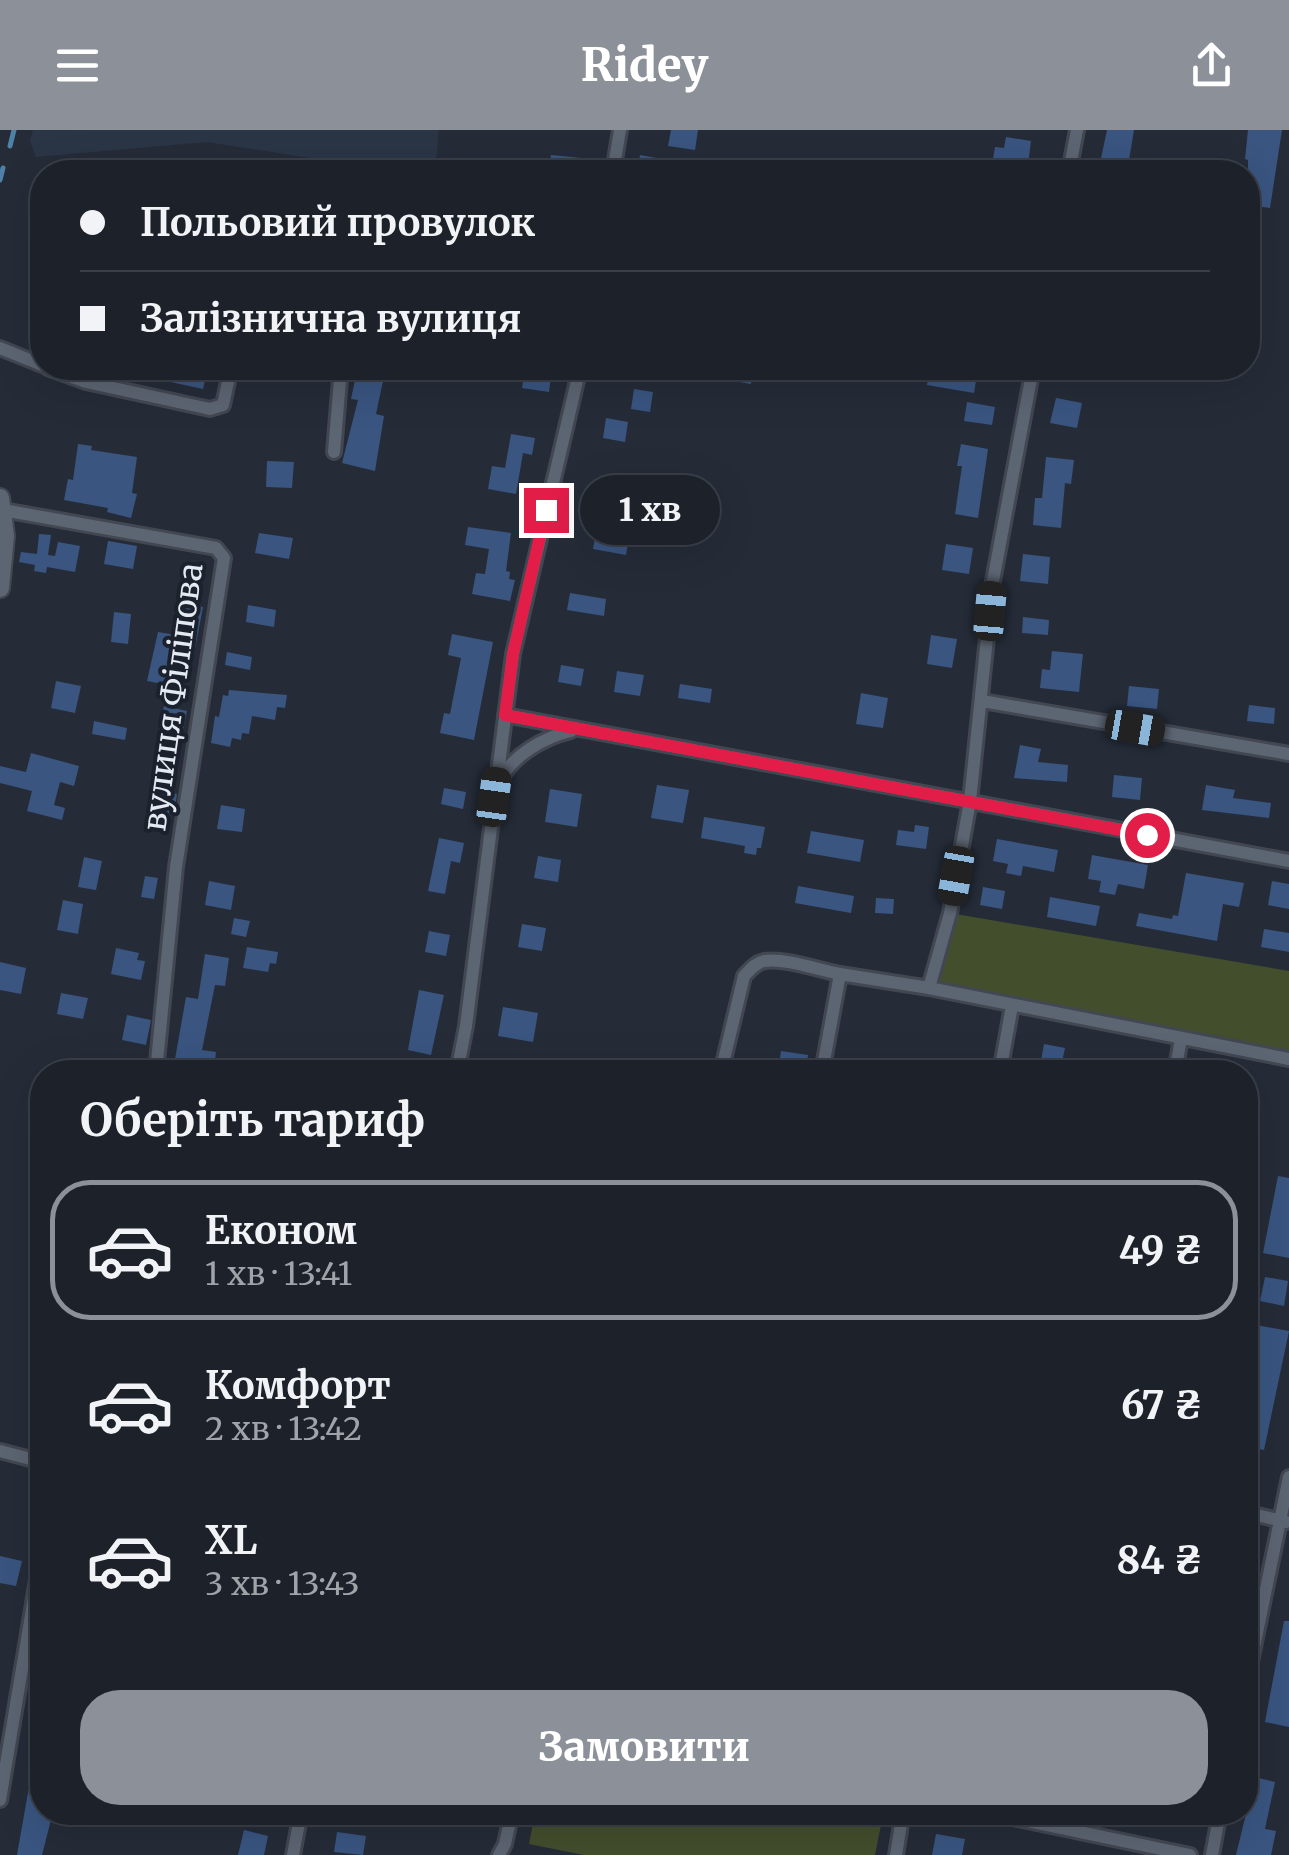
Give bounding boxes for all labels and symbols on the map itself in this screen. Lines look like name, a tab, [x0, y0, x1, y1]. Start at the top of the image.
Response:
callout: 1 хв	[581, 475, 721, 545]
route end	[524, 488, 569, 533]
street label: вулиця Філіпова	[134, 560, 212, 834]
car	[972, 580, 1008, 642]
car	[1103, 708, 1167, 748]
car	[475, 765, 513, 829]
route start	[1125, 813, 1170, 858]
car	[936, 844, 976, 908]

